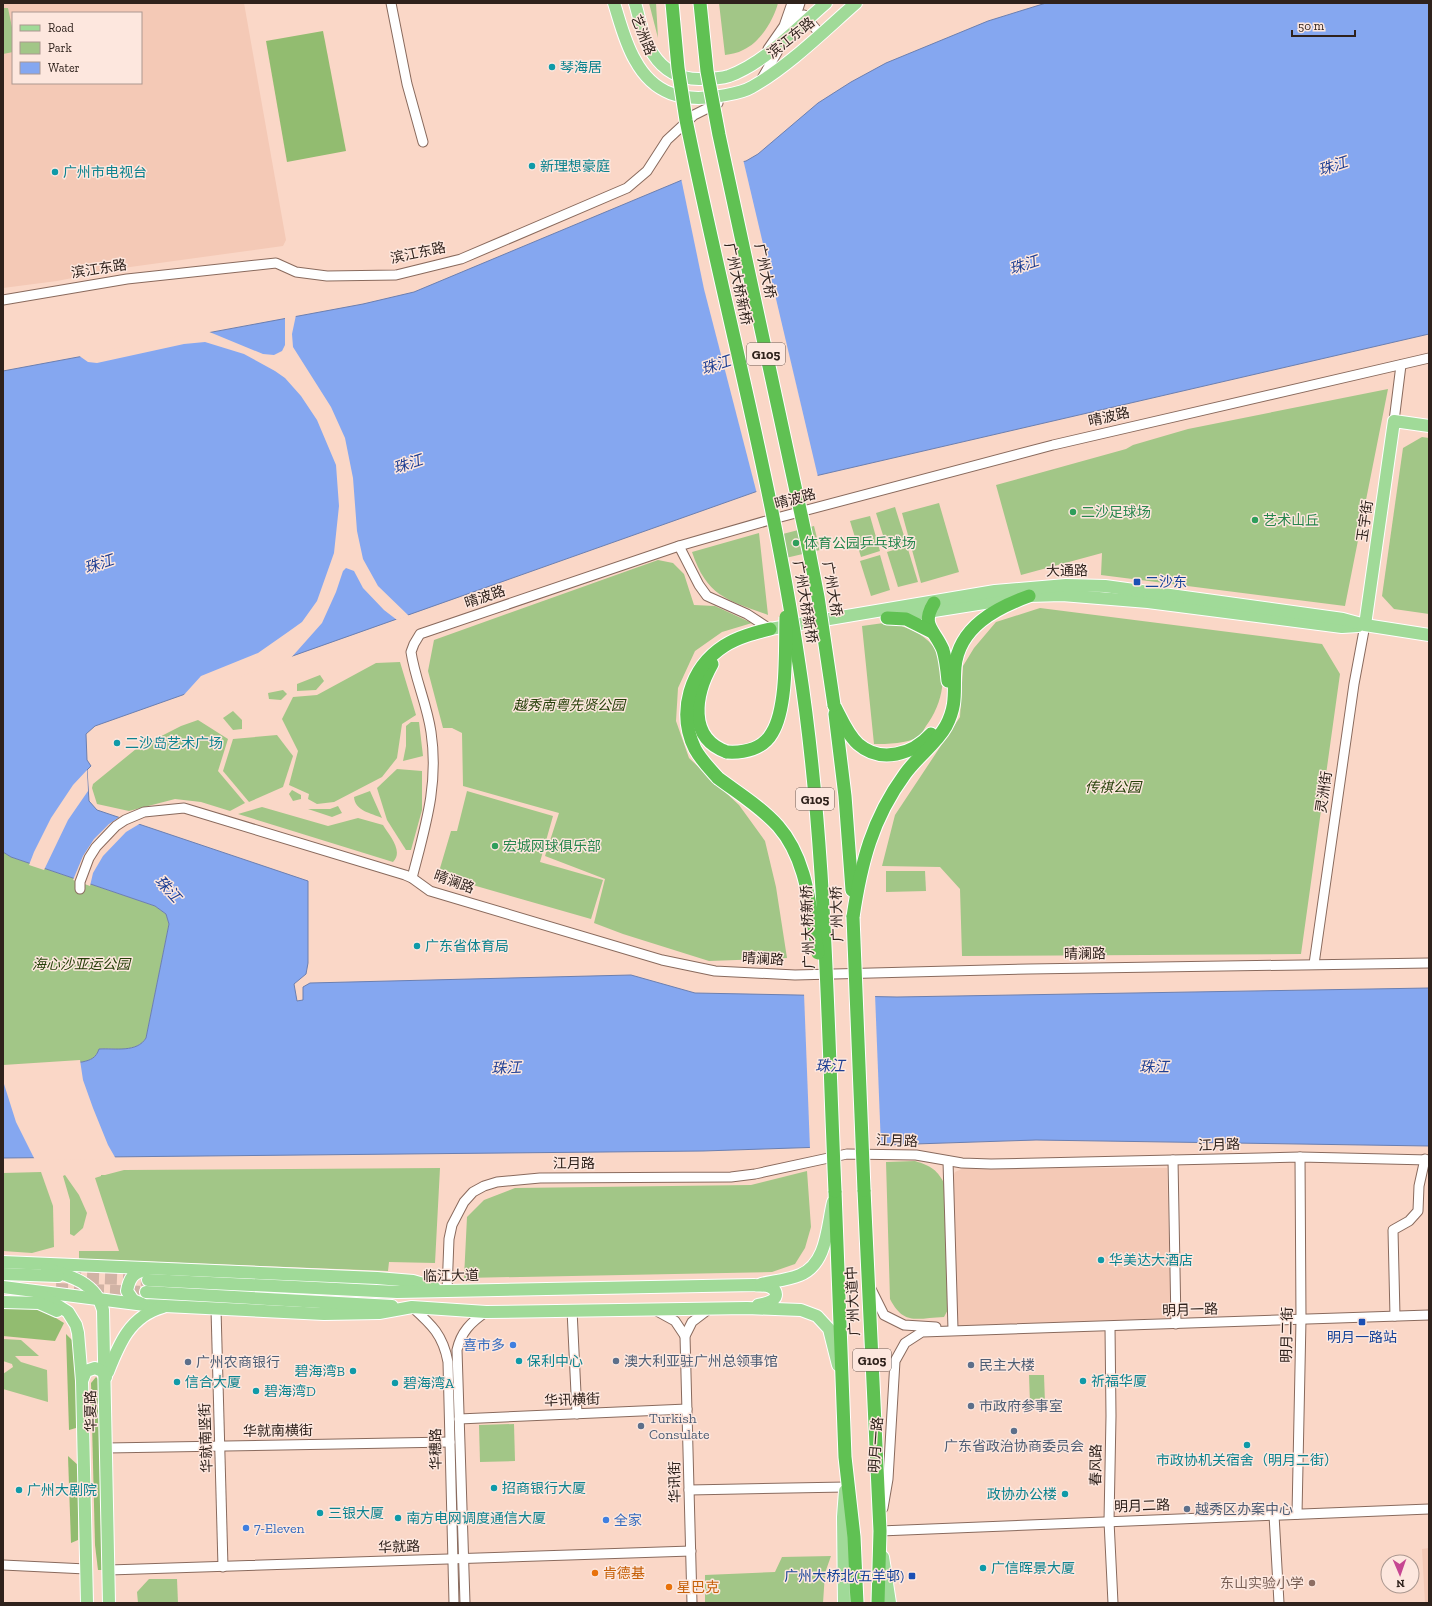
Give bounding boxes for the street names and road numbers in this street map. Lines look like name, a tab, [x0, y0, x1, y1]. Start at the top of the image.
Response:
street label: 艺洲路	[627, 12, 659, 58]
street label: 滨江东路	[764, 14, 818, 62]
street label: 滨江东路	[389, 239, 447, 267]
street label: 广州大桥新桥	[721, 241, 755, 327]
street label: 广州大桥	[751, 242, 779, 300]
street label: 滨江东路	[70, 256, 128, 282]
road number: G105	[747, 343, 785, 365]
street label: 晴波路	[1087, 404, 1131, 430]
street label: 晴波路	[773, 485, 817, 513]
street label: 玉宇街	[1354, 499, 1376, 543]
street label: 广州大桥新桥	[789, 559, 821, 645]
street label: 广州大桥	[819, 560, 845, 618]
street label: 大通路	[1046, 562, 1088, 580]
street label: 晴波路	[462, 582, 508, 612]
street label: 灵洲街	[1313, 770, 1335, 814]
road number: G105	[796, 788, 834, 810]
street label: 晴澜路	[431, 867, 477, 897]
street label: 广州大桥新桥	[798, 885, 818, 969]
street label: 广州大桥	[828, 886, 846, 942]
street label: 晴澜路	[1064, 945, 1106, 963]
street label: 晴澜路	[742, 949, 784, 969]
street label: 江月路	[876, 1132, 918, 1150]
street label: 江月路	[1198, 1136, 1240, 1154]
street label: 江月路	[553, 1155, 595, 1172]
street label: 广州大道中	[843, 1266, 863, 1336]
street label: 临江大道	[423, 1267, 479, 1285]
street label: 明月一路	[1162, 1301, 1218, 1319]
street label: 明月二街	[1278, 1307, 1296, 1363]
road number: G105	[853, 1349, 891, 1371]
street label: 华夏路	[82, 1390, 100, 1432]
street label: 华讯横街	[544, 1391, 600, 1409]
street label: 华就南竖街	[196, 1403, 216, 1473]
street label: 明月一路	[866, 1416, 886, 1474]
street label: 华就南横街	[243, 1422, 313, 1440]
street label: 华穗路	[427, 1428, 445, 1470]
street label: 春风路	[1087, 1444, 1105, 1486]
street label: 华讯街	[666, 1461, 684, 1503]
street label: 明月二路	[1114, 1497, 1170, 1515]
street label: 华就路	[378, 1538, 420, 1556]

